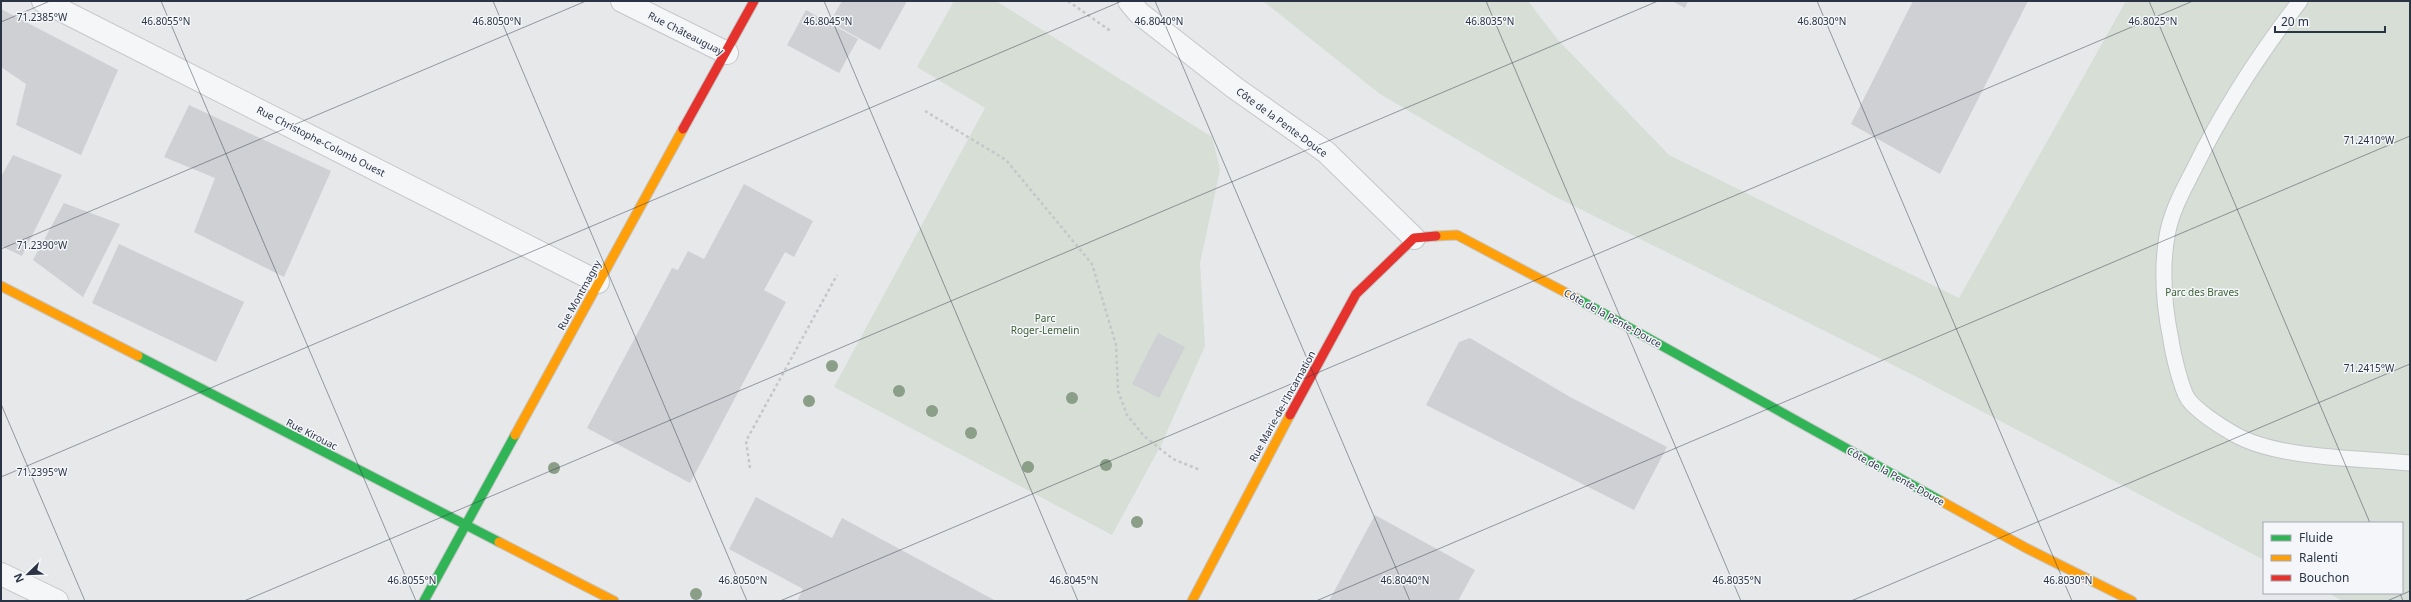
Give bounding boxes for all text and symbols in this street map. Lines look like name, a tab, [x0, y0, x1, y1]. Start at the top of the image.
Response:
street label: Rue Châteauguay	[646, 8, 727, 58]
scale bar	[2275, 8, 2385, 34]
text: 71.2385°W	[17, 10, 68, 24]
text: 20 m	[2281, 13, 2309, 30]
text: 46.8055°N	[142, 14, 190, 28]
text: 46.8050°N	[473, 14, 521, 28]
text: 46.8045°N	[804, 14, 852, 28]
text: 46.8040°N	[1135, 14, 1183, 28]
text: 46.8035°N	[1466, 14, 1514, 28]
text: 46.8030°N	[1798, 14, 1846, 28]
text: 46.8025°N	[2129, 14, 2177, 28]
street label: Côte de la Pente-Douce	[1234, 84, 1331, 160]
street label: Rue Christophe-Colomb Ouest	[254, 102, 388, 180]
text: 71.2410°W	[2344, 133, 2395, 147]
text: 71.2390°W	[17, 238, 68, 252]
street label: Rue Montmagny	[554, 257, 604, 332]
street label: Côte de la Pente-Douce	[1562, 285, 1665, 351]
park label: Parc des Braves	[2165, 285, 2239, 299]
park label: Parc Roger-Lemelin	[1011, 311, 1079, 337]
street label: Rue Marie-de-l'Incarnation	[1246, 348, 1318, 464]
text: 71.2415°W	[2344, 361, 2395, 375]
street label: Rue Kirouac	[284, 415, 340, 453]
street label: Côte de la Pente-Douce	[1845, 443, 1948, 509]
text: 71.2395°W	[17, 465, 68, 479]
legend	[2263, 522, 2403, 594]
text: Fluide	[2299, 529, 2333, 546]
text: Ralenti	[2299, 549, 2338, 566]
north arrow	[8, 554, 48, 594]
text: Bouchon	[2299, 569, 2349, 586]
text: N	[10, 571, 27, 585]
text: 46.8055°N	[388, 573, 436, 587]
text: 46.8050°N	[719, 573, 767, 587]
text: 46.8045°N	[1050, 573, 1098, 587]
text: 46.8040°N	[1381, 573, 1429, 587]
text: 46.8035°N	[1713, 573, 1761, 587]
text: 46.8030°N	[2044, 573, 2092, 587]

